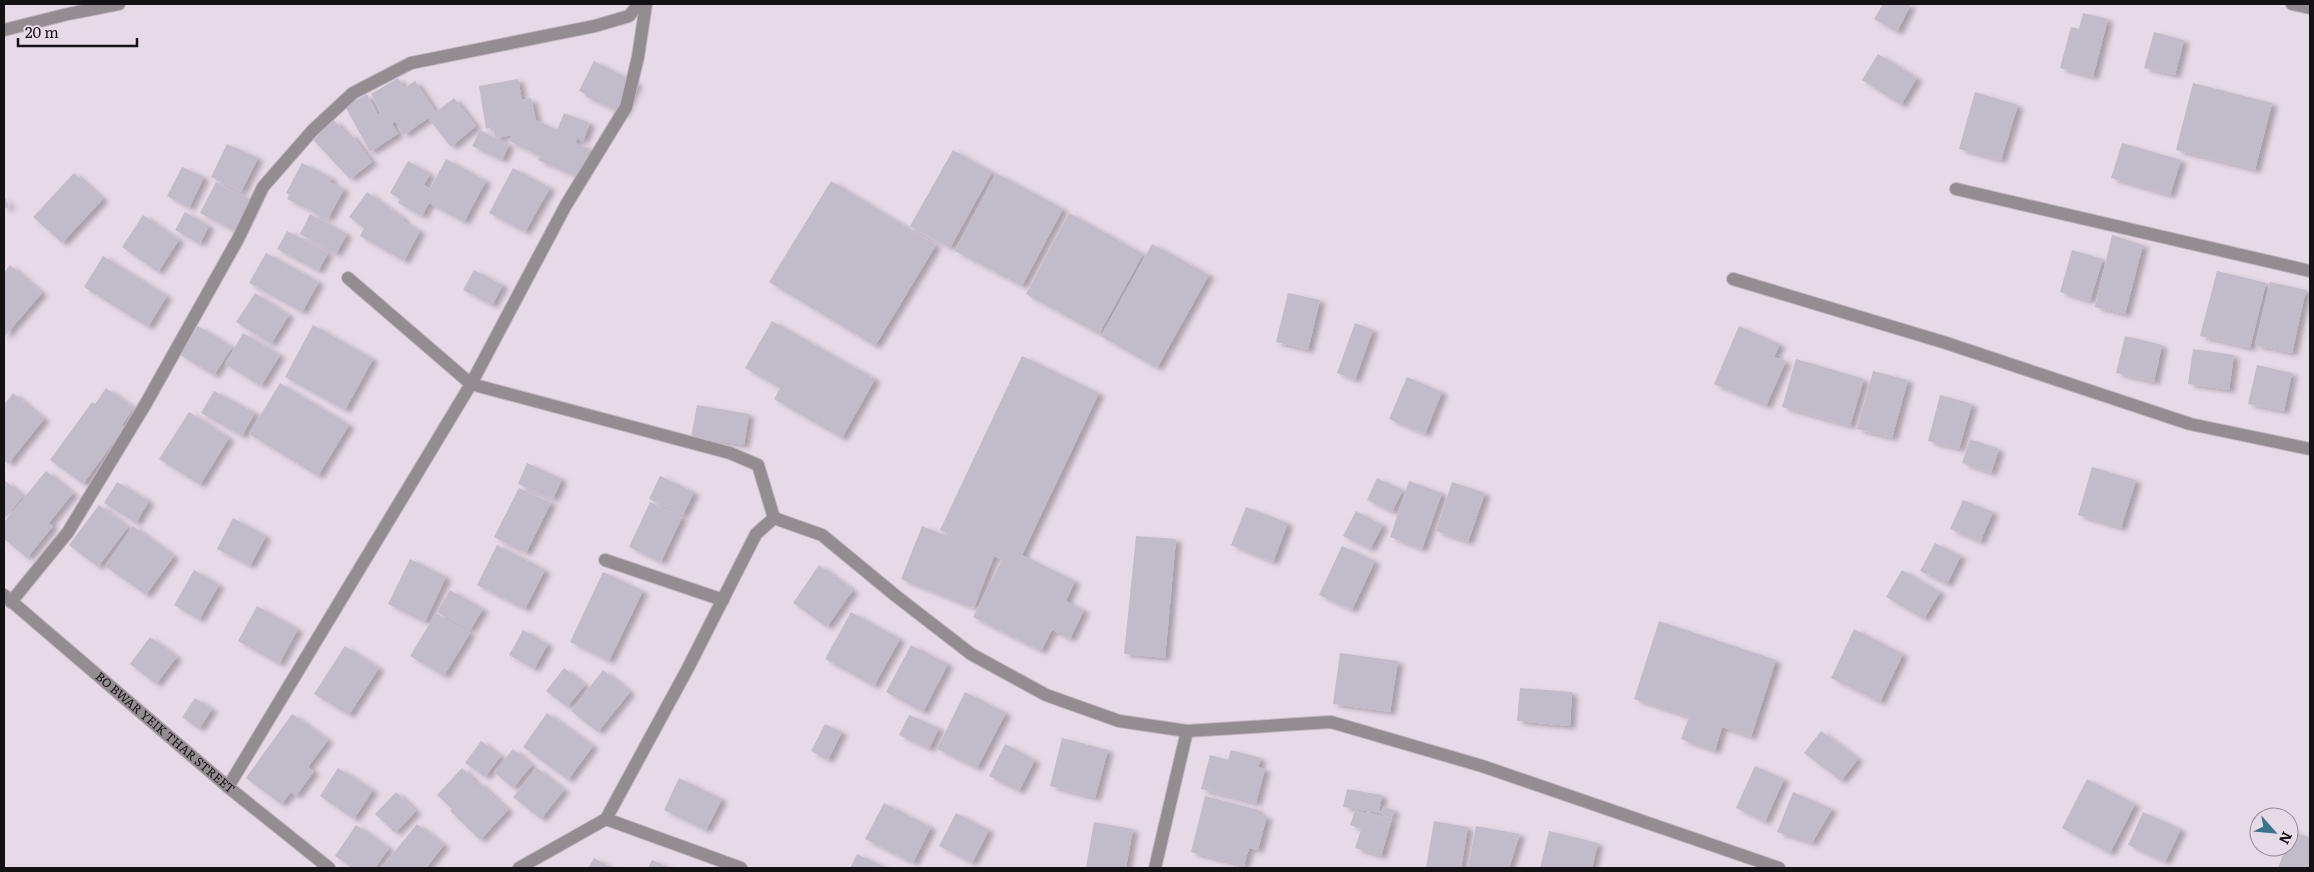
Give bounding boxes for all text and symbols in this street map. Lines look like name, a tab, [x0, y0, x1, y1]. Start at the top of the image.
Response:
scale bar	[18, 15, 136, 47]
text: 20 m	[25, 20, 59, 43]
street label: BO BWAR YEIK THAR STREET	[92, 667, 239, 797]
north arrow	[2249, 807, 2299, 857]
text: N	[2275, 829, 2298, 848]

